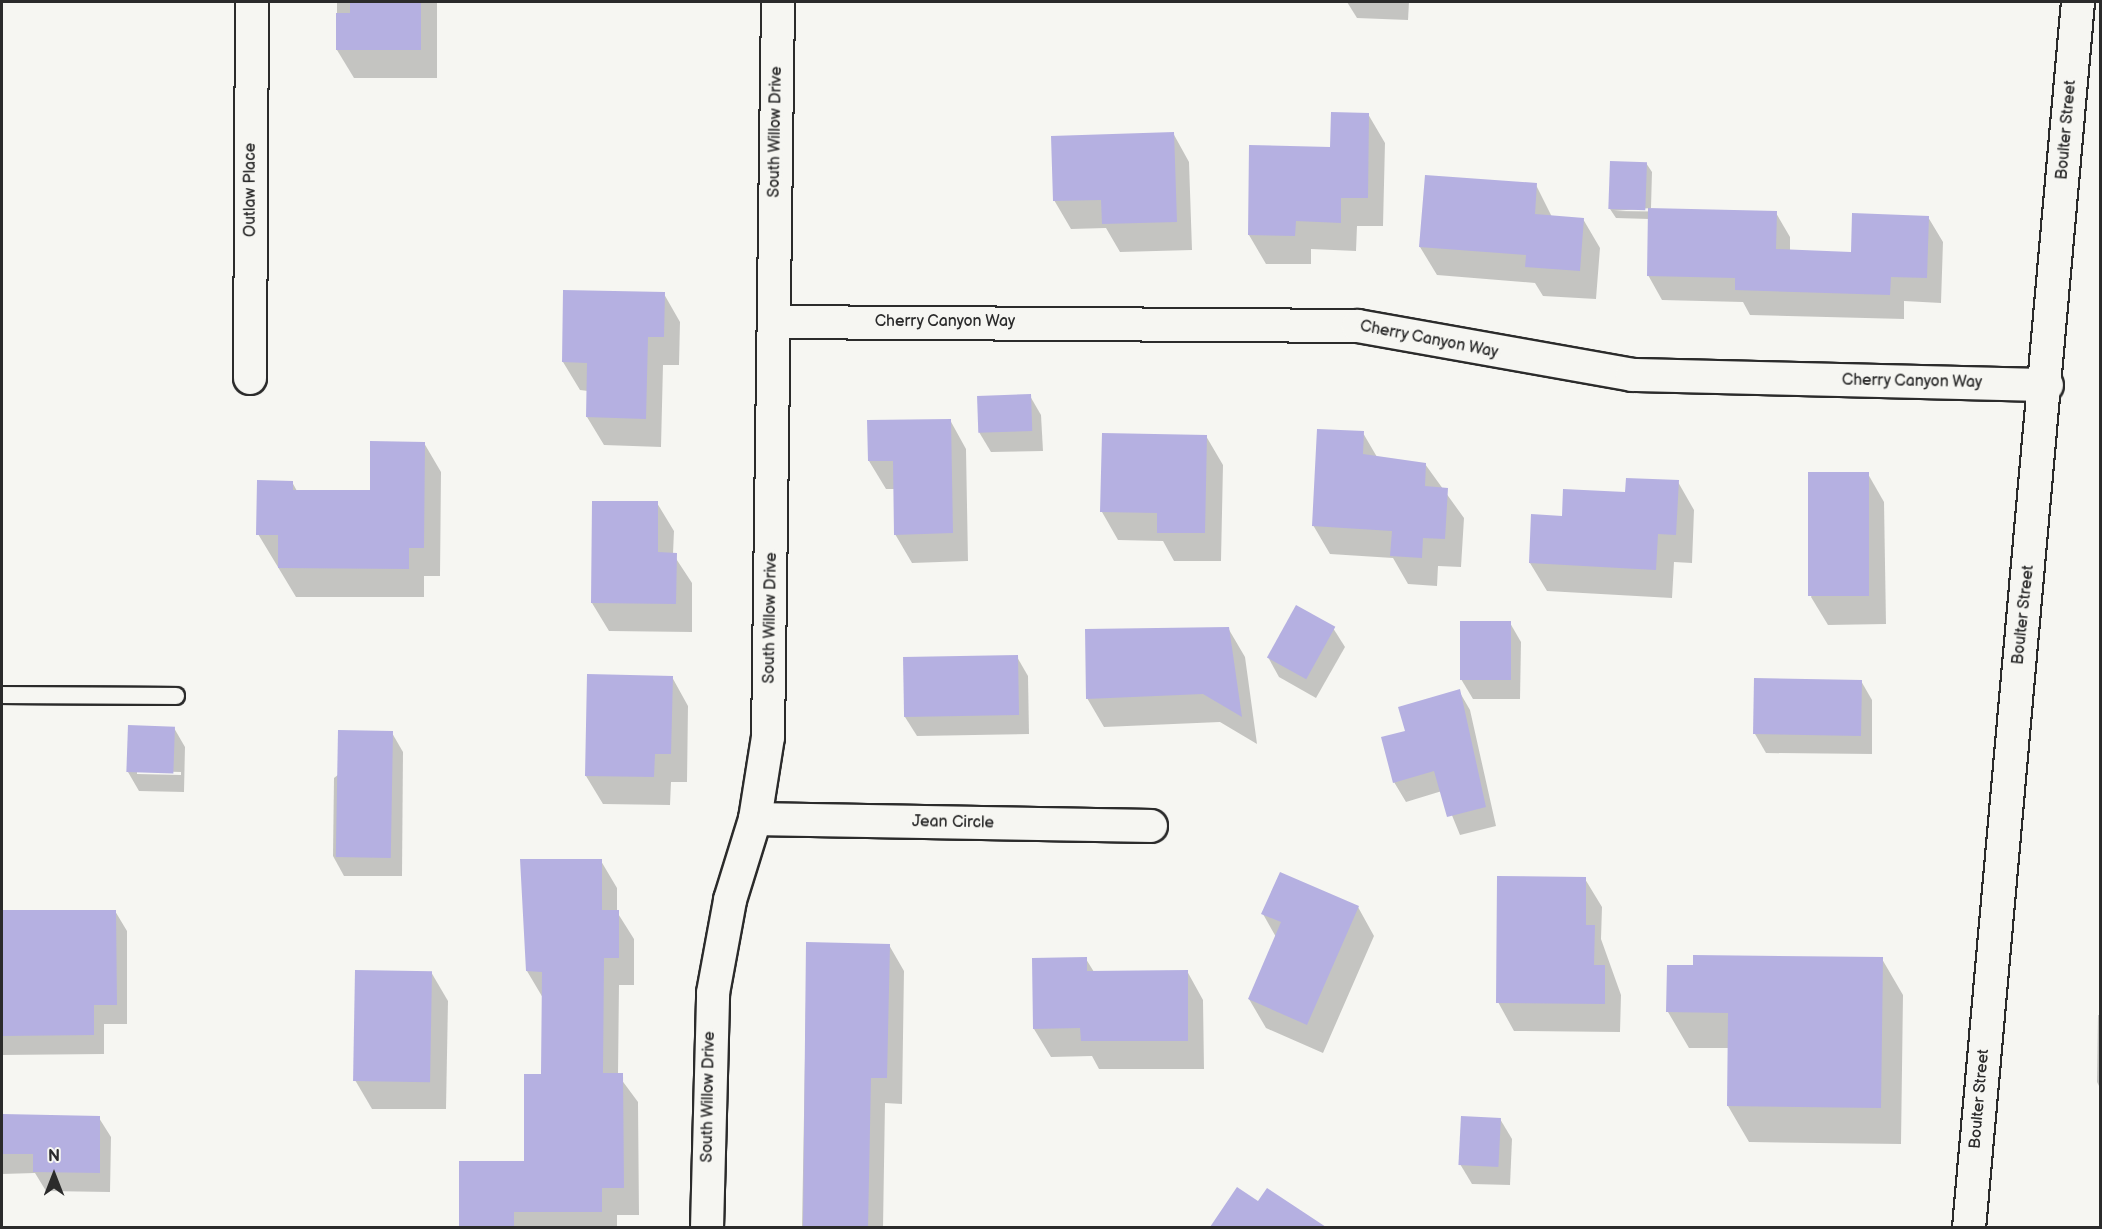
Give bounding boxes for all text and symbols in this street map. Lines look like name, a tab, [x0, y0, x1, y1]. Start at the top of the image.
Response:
street label: South Willow Drive	[765, 66, 787, 198]
street label: Boulter Street	[2053, 79, 2081, 181]
street label: Outlaw Place	[241, 143, 261, 237]
street label: Cherry Canyon Way	[874, 312, 1016, 332]
street label: Cherry Canyon Way	[1357, 317, 1501, 363]
street label: Cherry Canyon Way	[1841, 371, 1983, 393]
street label: South Willow Drive	[760, 552, 782, 684]
street label: Boulter Street	[2009, 564, 2039, 666]
street label: Jean Circle	[912, 813, 994, 833]
street label: South Willow Drive	[698, 1031, 720, 1163]
street label: Boulter Street	[1966, 1048, 1994, 1150]
north arrow	[24, 1145, 84, 1205]
text: N	[48, 1147, 60, 1166]

